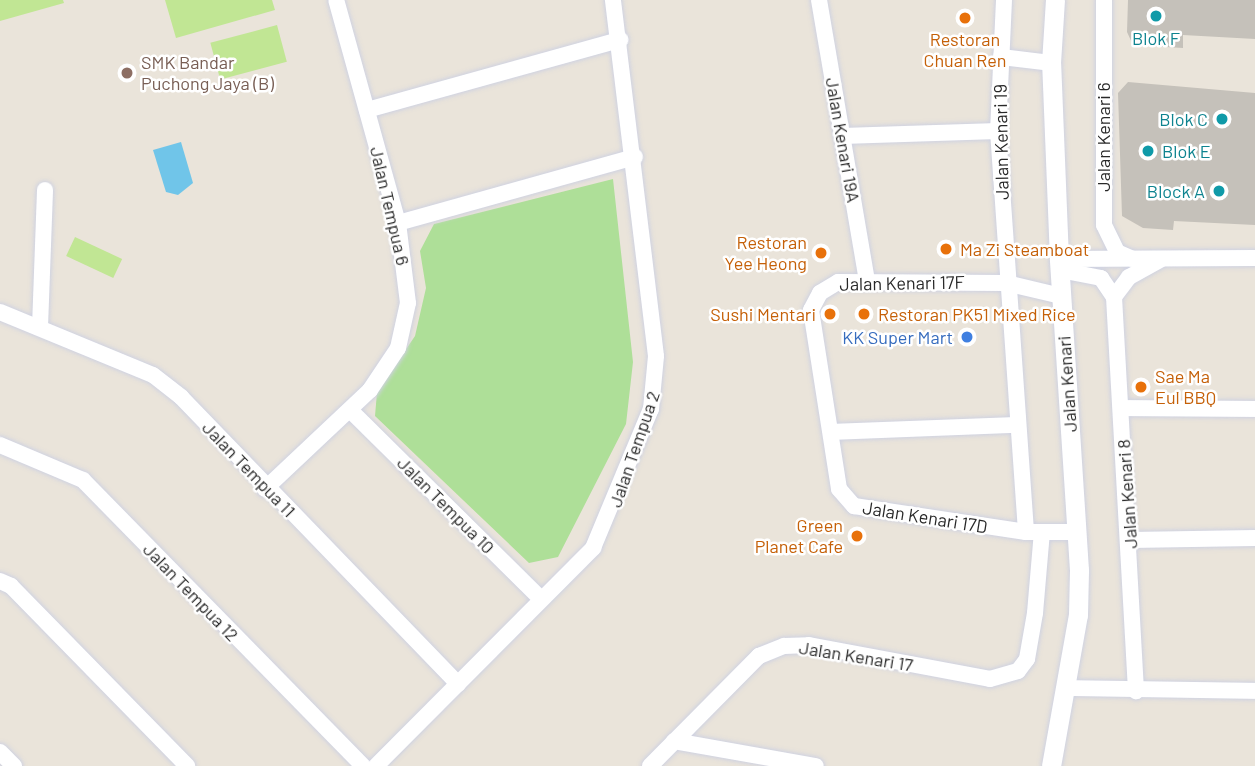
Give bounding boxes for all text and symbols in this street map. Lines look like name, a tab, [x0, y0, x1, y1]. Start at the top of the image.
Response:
marker: Blok F	[1148, 8, 1164, 24]
marker: Restoran Chuan Ren	[957, 10, 973, 26]
place label: Blok F	[1132, 27, 1180, 49]
place label: Restoran Chuan Ren	[923, 29, 1007, 72]
place label: SMK Bandar Puchong Jaya (B)	[141, 52, 274, 94]
marker: SMK Bandar Puchong Jaya (B)	[119, 65, 135, 81]
street label: Jalan Kenari 19A	[821, 76, 865, 204]
street label: Jalan Kenari 6	[1092, 82, 1114, 192]
street label: Jalan Kenari 19	[989, 84, 1013, 200]
place label: Blok C	[1159, 108, 1208, 130]
marker: Blok C	[1214, 111, 1230, 127]
place label: Blok E	[1162, 140, 1211, 162]
marker: Blok E	[1140, 143, 1156, 159]
street label: Jalan Tempua 6	[366, 144, 414, 268]
place label: Block A	[1147, 180, 1205, 202]
marker: Block A	[1211, 183, 1227, 199]
place label: Restoran Yee Heong	[725, 232, 807, 274]
place label: Ma Zi Steamboat	[960, 238, 1089, 260]
marker: Ma Zi Steamboat	[938, 241, 954, 257]
marker: Restoran Yee Heong	[813, 245, 829, 261]
street label: Jalan Kenari 17F	[839, 271, 965, 295]
place label: Sushi Mentari	[710, 303, 816, 325]
place label: Restoran PK51 Mixed Rice	[878, 303, 1076, 325]
marker: Sushi Mentari	[822, 306, 838, 322]
marker: Restoran PK51 Mixed Rice	[856, 306, 872, 322]
place label: KK Super Mart	[842, 326, 953, 348]
marker: KK Super Mart	[959, 329, 975, 345]
street label: Jalan Kenari	[1053, 335, 1081, 433]
place label: Sae Ma Eul BBQ	[1155, 366, 1216, 408]
marker: Sae Ma Eul BBQ	[1133, 379, 1149, 395]
street label: Jalan Tempua 2	[604, 388, 664, 510]
street label: Jalan Tempua 11	[198, 417, 300, 521]
street label: Jalan Kenari 8	[1112, 439, 1142, 549]
street label: Jalan Tempua 10	[393, 452, 499, 558]
street label: Jalan Kenari 17D	[861, 496, 989, 538]
place label: Green Planet Cafe	[755, 515, 843, 558]
marker: Green Planet Cafe	[849, 528, 865, 544]
street label: Jalan Tempua 12	[139, 538, 243, 646]
street label: Jalan Kenari 17	[798, 636, 914, 676]

